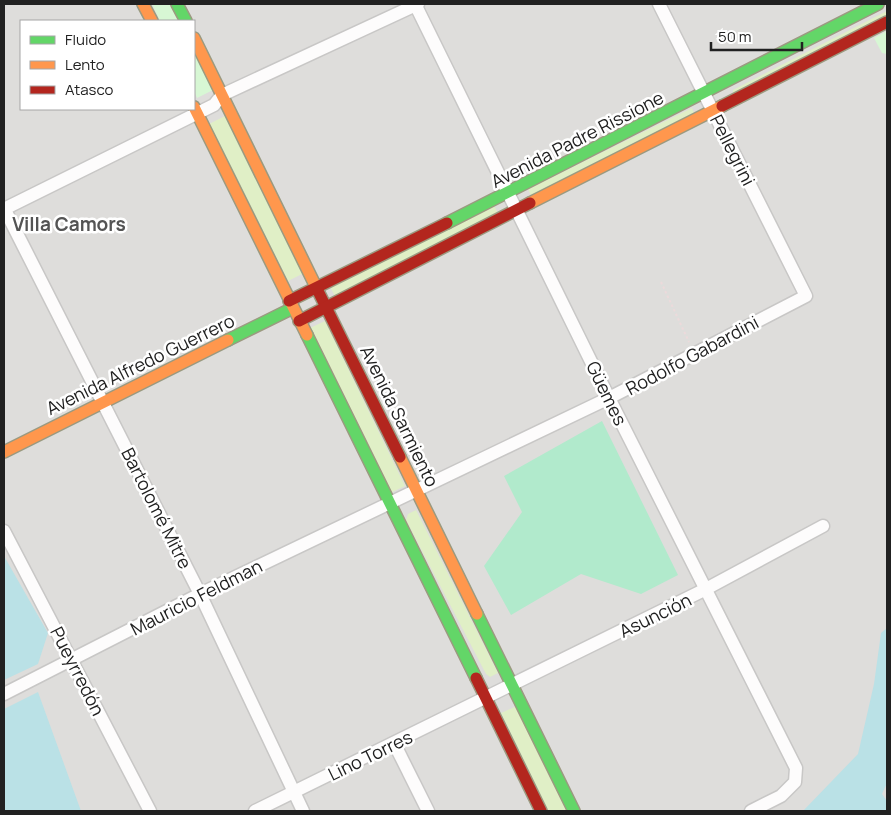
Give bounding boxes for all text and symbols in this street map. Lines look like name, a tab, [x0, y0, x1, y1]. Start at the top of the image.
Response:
legend	[20, 20, 195, 110]
scale bar	[711, 20, 802, 52]
text: 50 m	[718, 26, 752, 47]
text: Fluido	[65, 29, 106, 50]
text: Lento	[65, 54, 105, 75]
text: Atasco	[65, 79, 113, 100]
street label: Avenida Padre Rissione	[487, 85, 667, 193]
street label: Pellegrini	[705, 110, 761, 190]
district label: Villa Camors	[12, 211, 126, 237]
street label: Avenida Alfredo Guerrero	[42, 308, 238, 420]
street label: Rodolfo Gabardini	[621, 310, 763, 400]
street label: Avenida Sarmiento	[355, 341, 445, 491]
street label: Güemes	[581, 357, 633, 429]
street label: Bartolomé Mitre	[116, 443, 198, 573]
street label: Mauricio Feldman	[126, 553, 266, 641]
street label: Asunción	[615, 587, 695, 643]
street label: Pueyrredón	[45, 622, 111, 720]
street label: Lino Torres	[324, 724, 416, 786]

